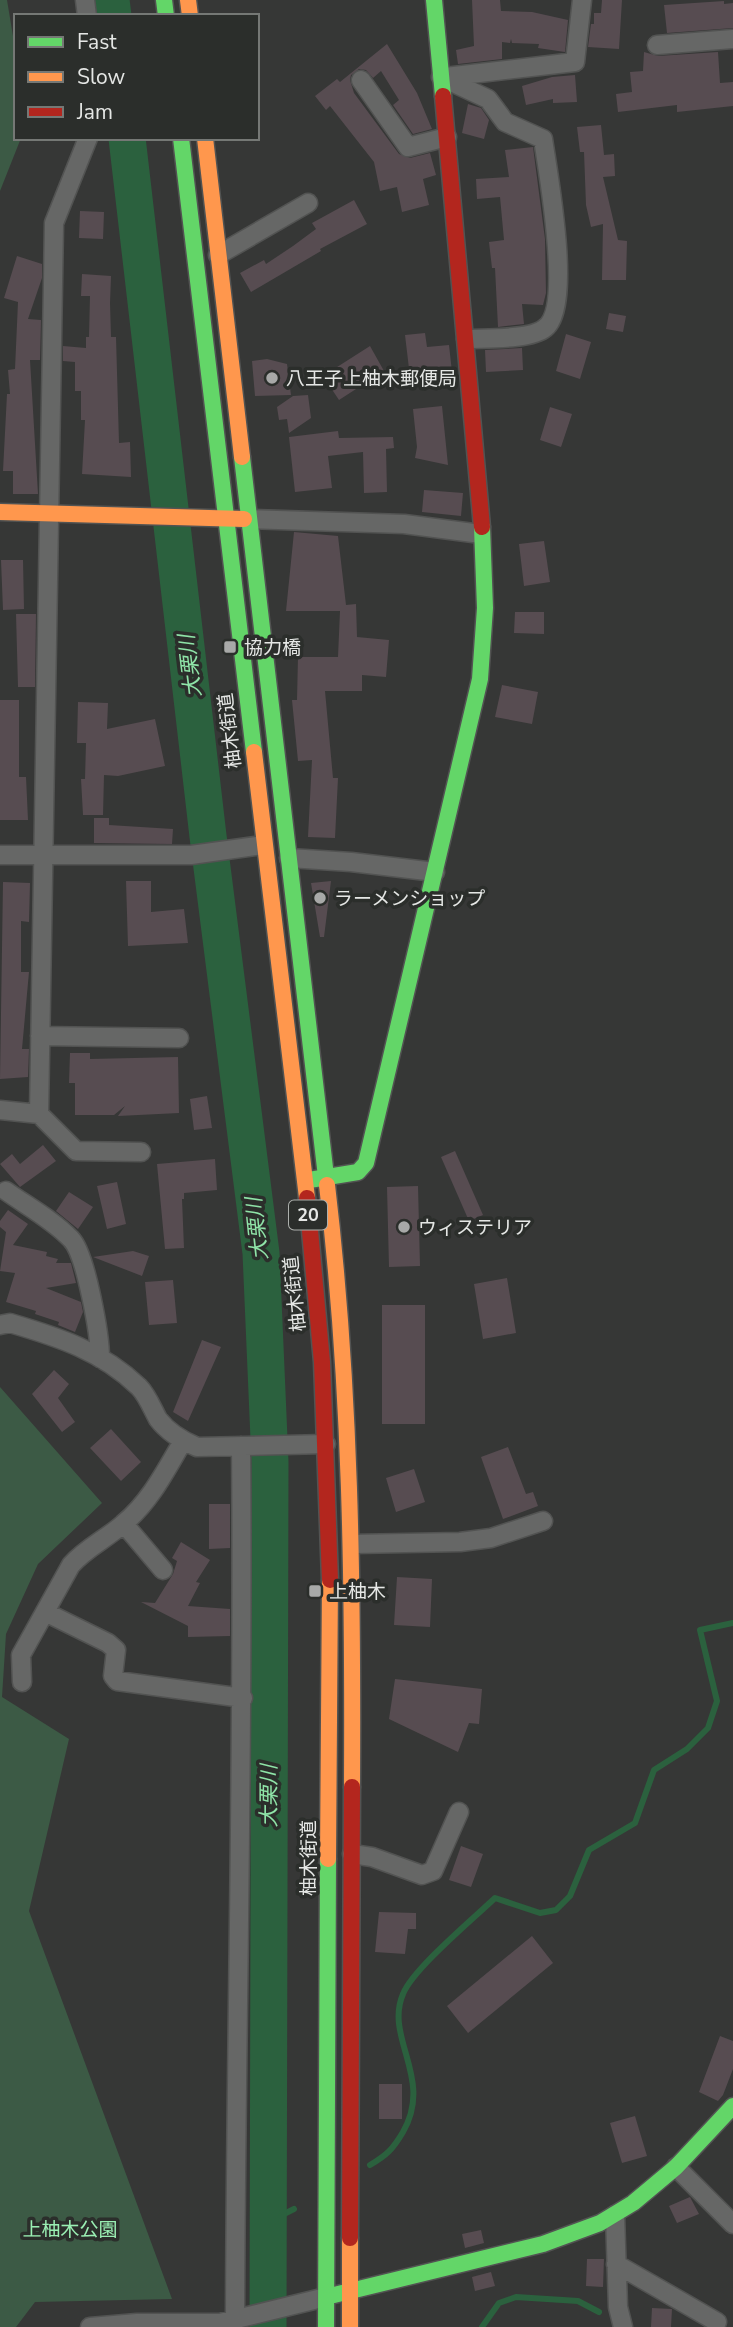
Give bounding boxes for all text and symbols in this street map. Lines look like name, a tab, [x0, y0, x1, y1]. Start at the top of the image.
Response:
legend	[14, 14, 259, 140]
text: Fast	[77, 28, 117, 56]
text: Slow	[77, 63, 126, 91]
text: Jam	[76, 98, 113, 126]
place label: 八王子上柚木郵便局	[286, 366, 457, 392]
marker: 八王子上柚木郵便局	[264, 370, 280, 386]
water label: 大栗川	[172, 631, 208, 699]
place label: 協力橋	[244, 635, 301, 661]
marker: 協力橋	[222, 639, 238, 655]
street label: 柚木街道	[212, 692, 248, 770]
place label: ラーメンショップ	[334, 886, 485, 912]
marker: ラーメンショップ	[312, 890, 328, 906]
water label: 大栗川	[240, 1194, 274, 1262]
road number: 20	[289, 1200, 327, 1230]
place label: ウィステリア	[418, 1215, 532, 1241]
marker: ウィステリア	[396, 1219, 412, 1235]
street label: 柚木街道	[278, 1255, 312, 1333]
place label: 上柚木	[329, 1579, 386, 1605]
marker: 上柚木	[307, 1583, 323, 1599]
water label: 大栗川	[255, 1763, 283, 1828]
street label: 柚木街道	[296, 1820, 322, 1896]
park label: 上柚木公園	[22, 2217, 118, 2243]

